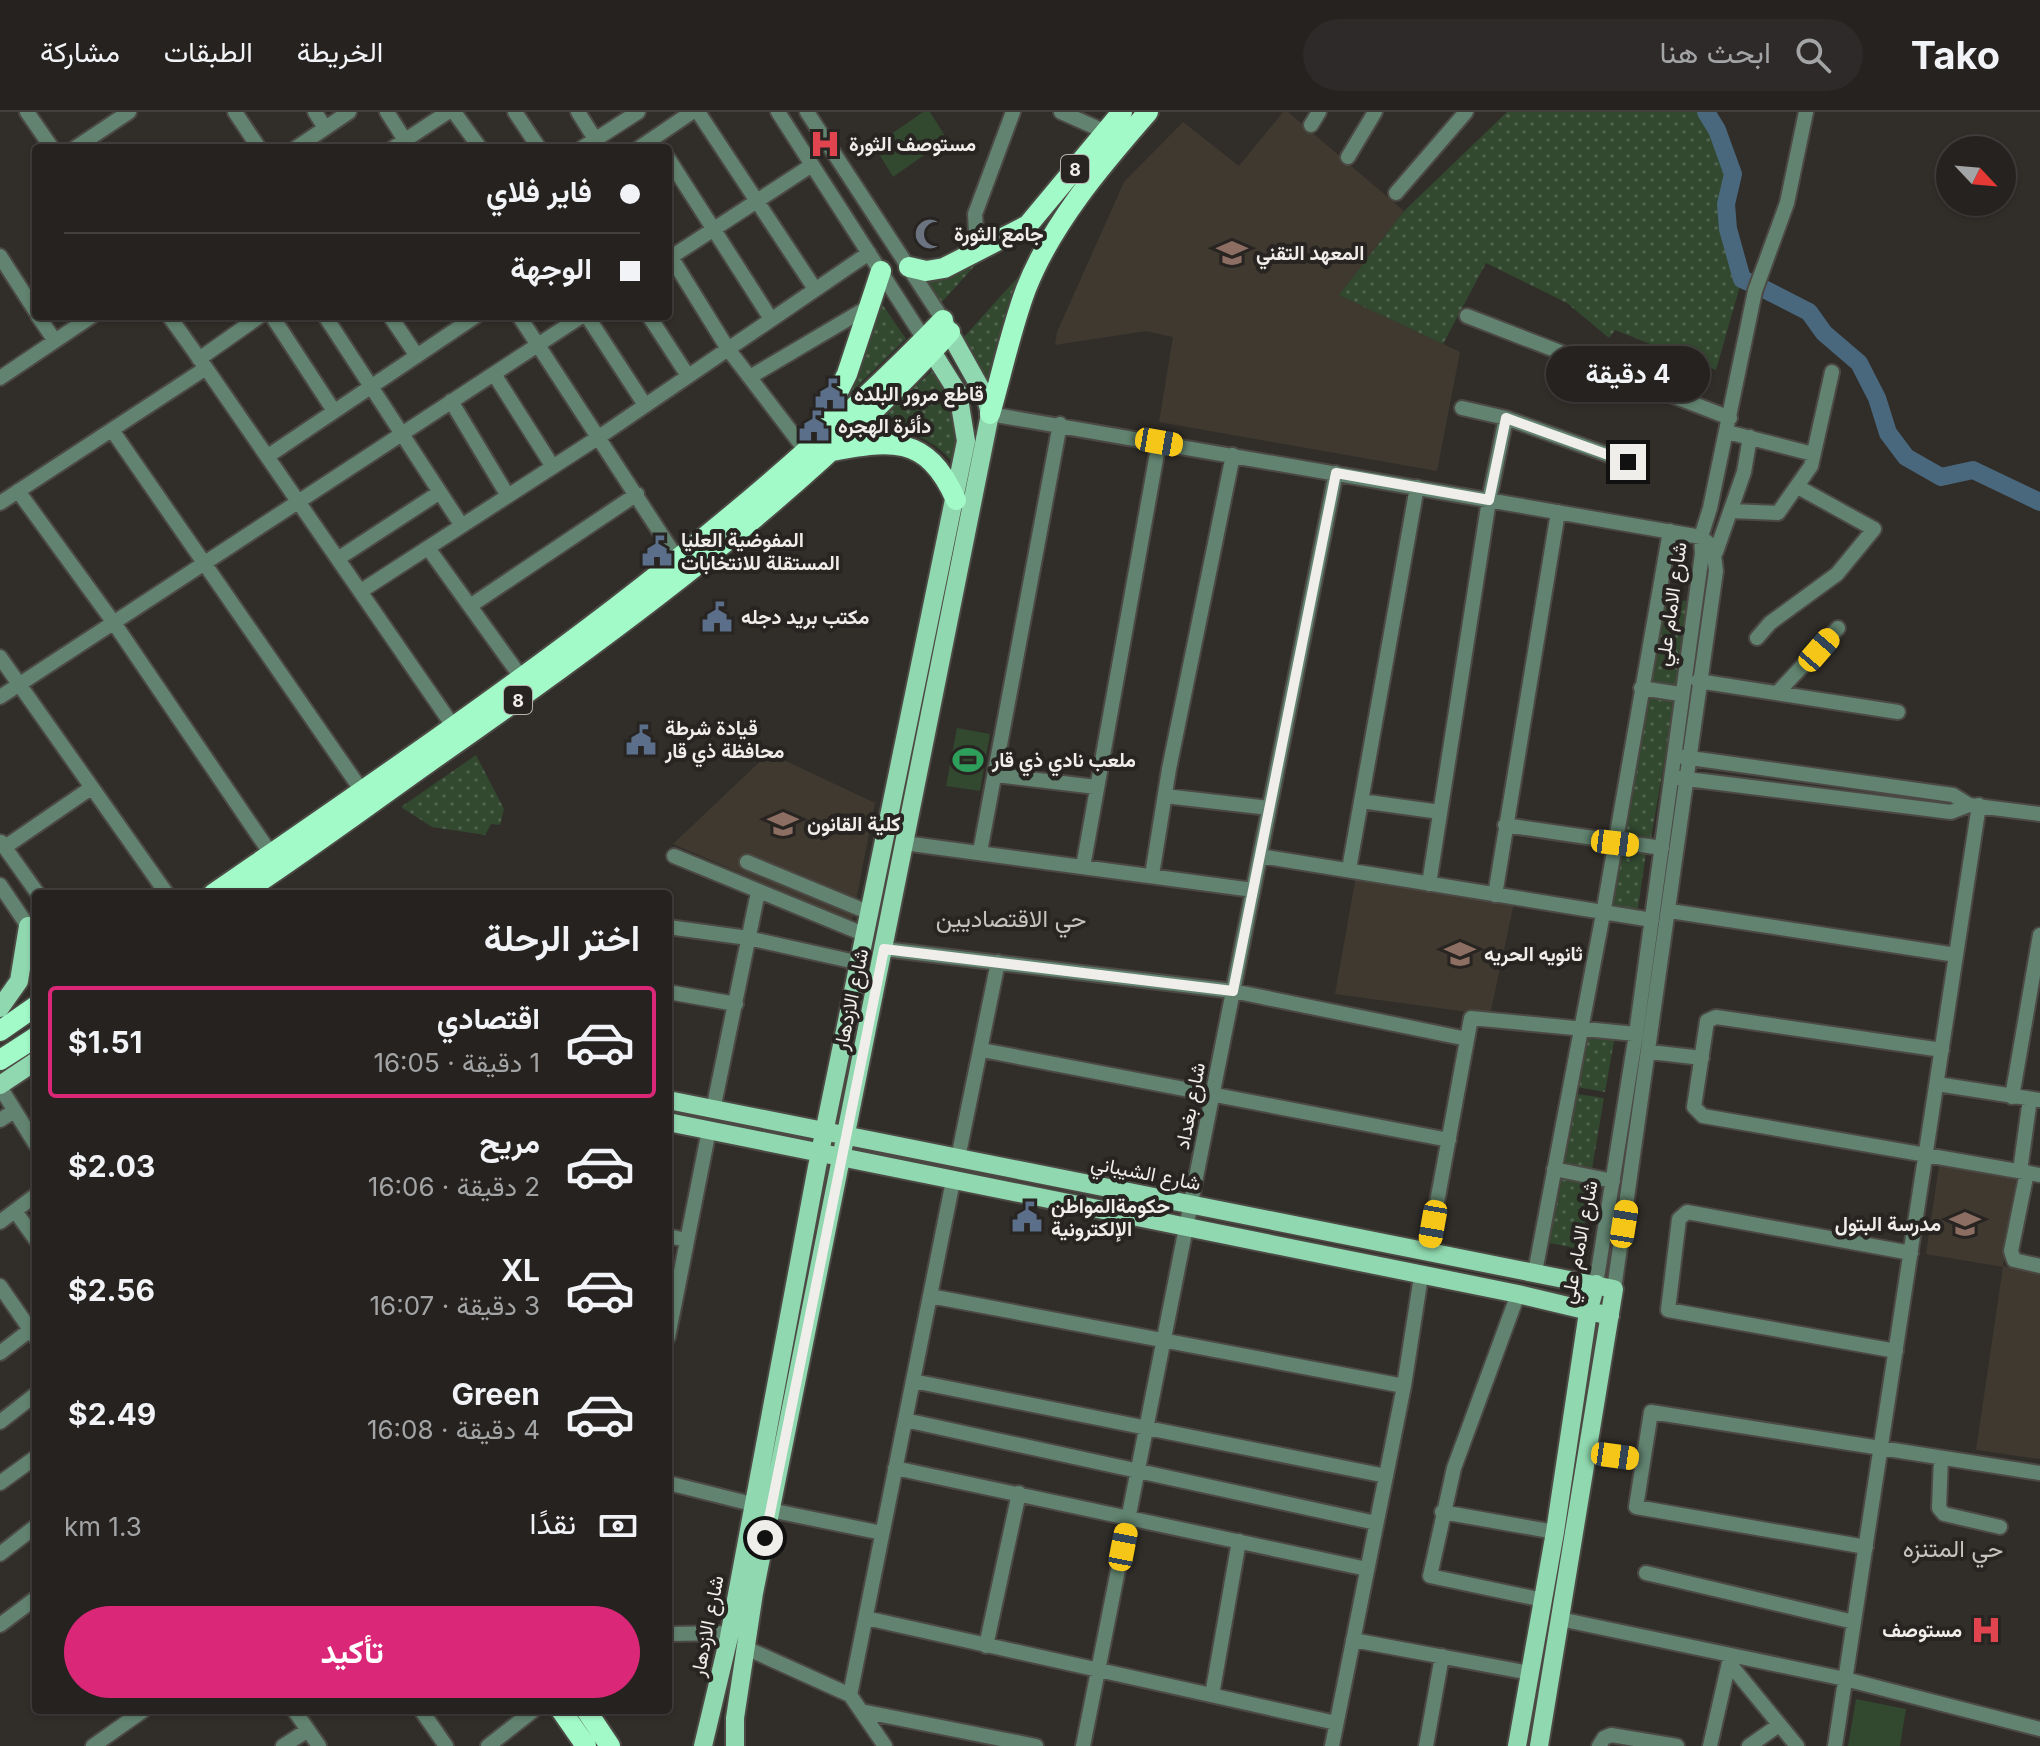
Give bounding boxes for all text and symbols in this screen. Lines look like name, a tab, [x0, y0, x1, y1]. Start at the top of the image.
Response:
search box	[1303, 19, 1863, 91]
text: Tako	[1911, 32, 2000, 78]
icon: search	[1791, 33, 1835, 77]
text: ابحث هنا	[1659, 34, 1771, 70]
text: مشاركة	[40, 35, 120, 69]
text: الطبقات	[164, 35, 253, 69]
text: الخريطة	[297, 35, 383, 69]
hospital icon: مستوصف الثورة	[808, 127, 842, 161]
place label: مستوصف الثورة	[849, 132, 976, 157]
north arrow	[1936, 136, 2016, 216]
map controls	[1936, 136, 2016, 216]
road number: 8	[1061, 155, 1089, 183]
text: فاير فلاي	[486, 173, 592, 209]
mosque icon: جامع الثورة	[913, 217, 947, 251]
place label: جامع الثورة	[954, 222, 1044, 248]
school or university icon: المعهد التقني	[1215, 236, 1249, 270]
place label: المعهد التقني	[1256, 241, 1364, 270]
text: الوجهة	[510, 250, 592, 286]
callout: 4 دقيقة	[1546, 346, 1710, 402]
text: 4 دقيقة	[1585, 358, 1671, 389]
public building icon: قاطع مرور البلده	[813, 377, 847, 411]
place label: قاطع مرور البلده	[854, 382, 984, 408]
public building icon: دأئرة الهجره	[797, 409, 831, 443]
place label: دأئرة الهجره	[838, 414, 931, 439]
car	[1133, 426, 1185, 458]
route end	[1610, 444, 1646, 480]
place label: المفوضية العليا المستقلة للانتخابات	[681, 528, 840, 575]
public building icon: المفوضية العليا المستقلة للانتخابات	[640, 534, 674, 568]
street label: شارع الامام علي	[1650, 540, 1697, 668]
public building icon: مكتب بريد دجله	[700, 600, 734, 634]
place label: مكتب بريد دجله	[741, 605, 869, 630]
car	[1794, 624, 1844, 676]
road number: 8	[504, 686, 532, 714]
place label: قيادة شرطة محافظة ذي قار	[664, 716, 785, 768]
public building icon: قيادة شرطة محافظة ذي قار	[624, 723, 658, 757]
sports icon: ملعب نادي ذي قار	[951, 743, 985, 777]
place label: ملعب نادي ذي قار	[991, 748, 1136, 777]
school or university icon: كلية القانون	[766, 807, 800, 841]
place label: كلية القانون	[807, 812, 901, 837]
car	[1590, 828, 1640, 858]
district label: حي الاقتصاديين	[936, 904, 1086, 938]
text: اختر الرحلة	[484, 916, 640, 960]
school or university icon: ثانويه الحريه	[1443, 937, 1477, 971]
place label: ثانويه الحريه	[1484, 942, 1583, 967]
street label: شارع الازدهار	[828, 946, 875, 1053]
text: اقتصادي	[437, 1000, 540, 1036]
icon: car	[564, 1006, 636, 1078]
text: $1.51	[68, 1024, 143, 1060]
text: 1 دقيقة · 16:05	[373, 1047, 540, 1078]
street label: شارع بغداد	[1170, 1060, 1212, 1152]
text: مريح	[480, 1124, 540, 1160]
icon: car	[564, 1130, 636, 1202]
text: $2.03	[68, 1148, 155, 1184]
street label: شارع الشيباني	[1088, 1151, 1203, 1200]
text: 2 دقيقة · 16:06	[368, 1171, 540, 1202]
street label: شارع الامام علي	[1555, 1178, 1608, 1307]
place label: حكومةالمواطن الإلكترونية	[1051, 1194, 1170, 1242]
car	[1417, 1198, 1449, 1250]
car	[1608, 1198, 1640, 1250]
public building icon: حكومةالمواطن الإلكترونية	[1010, 1200, 1044, 1234]
school or university icon: مدرسة البتول	[1948, 1207, 1982, 1241]
place label: مدرسة البتول	[1835, 1212, 1941, 1237]
text: XL	[501, 1252, 540, 1288]
icon: car	[564, 1254, 636, 1326]
text: $2.56	[68, 1272, 155, 1308]
text: 3 دقيقة · 16:07	[370, 1290, 540, 1321]
text: Green	[452, 1376, 540, 1412]
icon: car	[564, 1378, 636, 1450]
text: $2.49	[68, 1396, 156, 1432]
text: 4 دقيقة · 16:08	[367, 1414, 540, 1445]
car	[1590, 1441, 1640, 1471]
icon: cash	[596, 1504, 640, 1548]
text: نقدًا	[530, 1505, 576, 1541]
text: 1.3 km	[64, 1511, 142, 1542]
route start	[747, 1520, 783, 1556]
car	[1107, 1521, 1139, 1573]
district label: حي المتنزه	[1903, 1534, 2003, 1568]
street label: شارع الازدهار	[685, 1573, 731, 1680]
button: تأكيد	[64, 1606, 640, 1698]
hospital icon: مستوصف	[1969, 1613, 2003, 1647]
place label: مستوصف	[1882, 1618, 1962, 1643]

